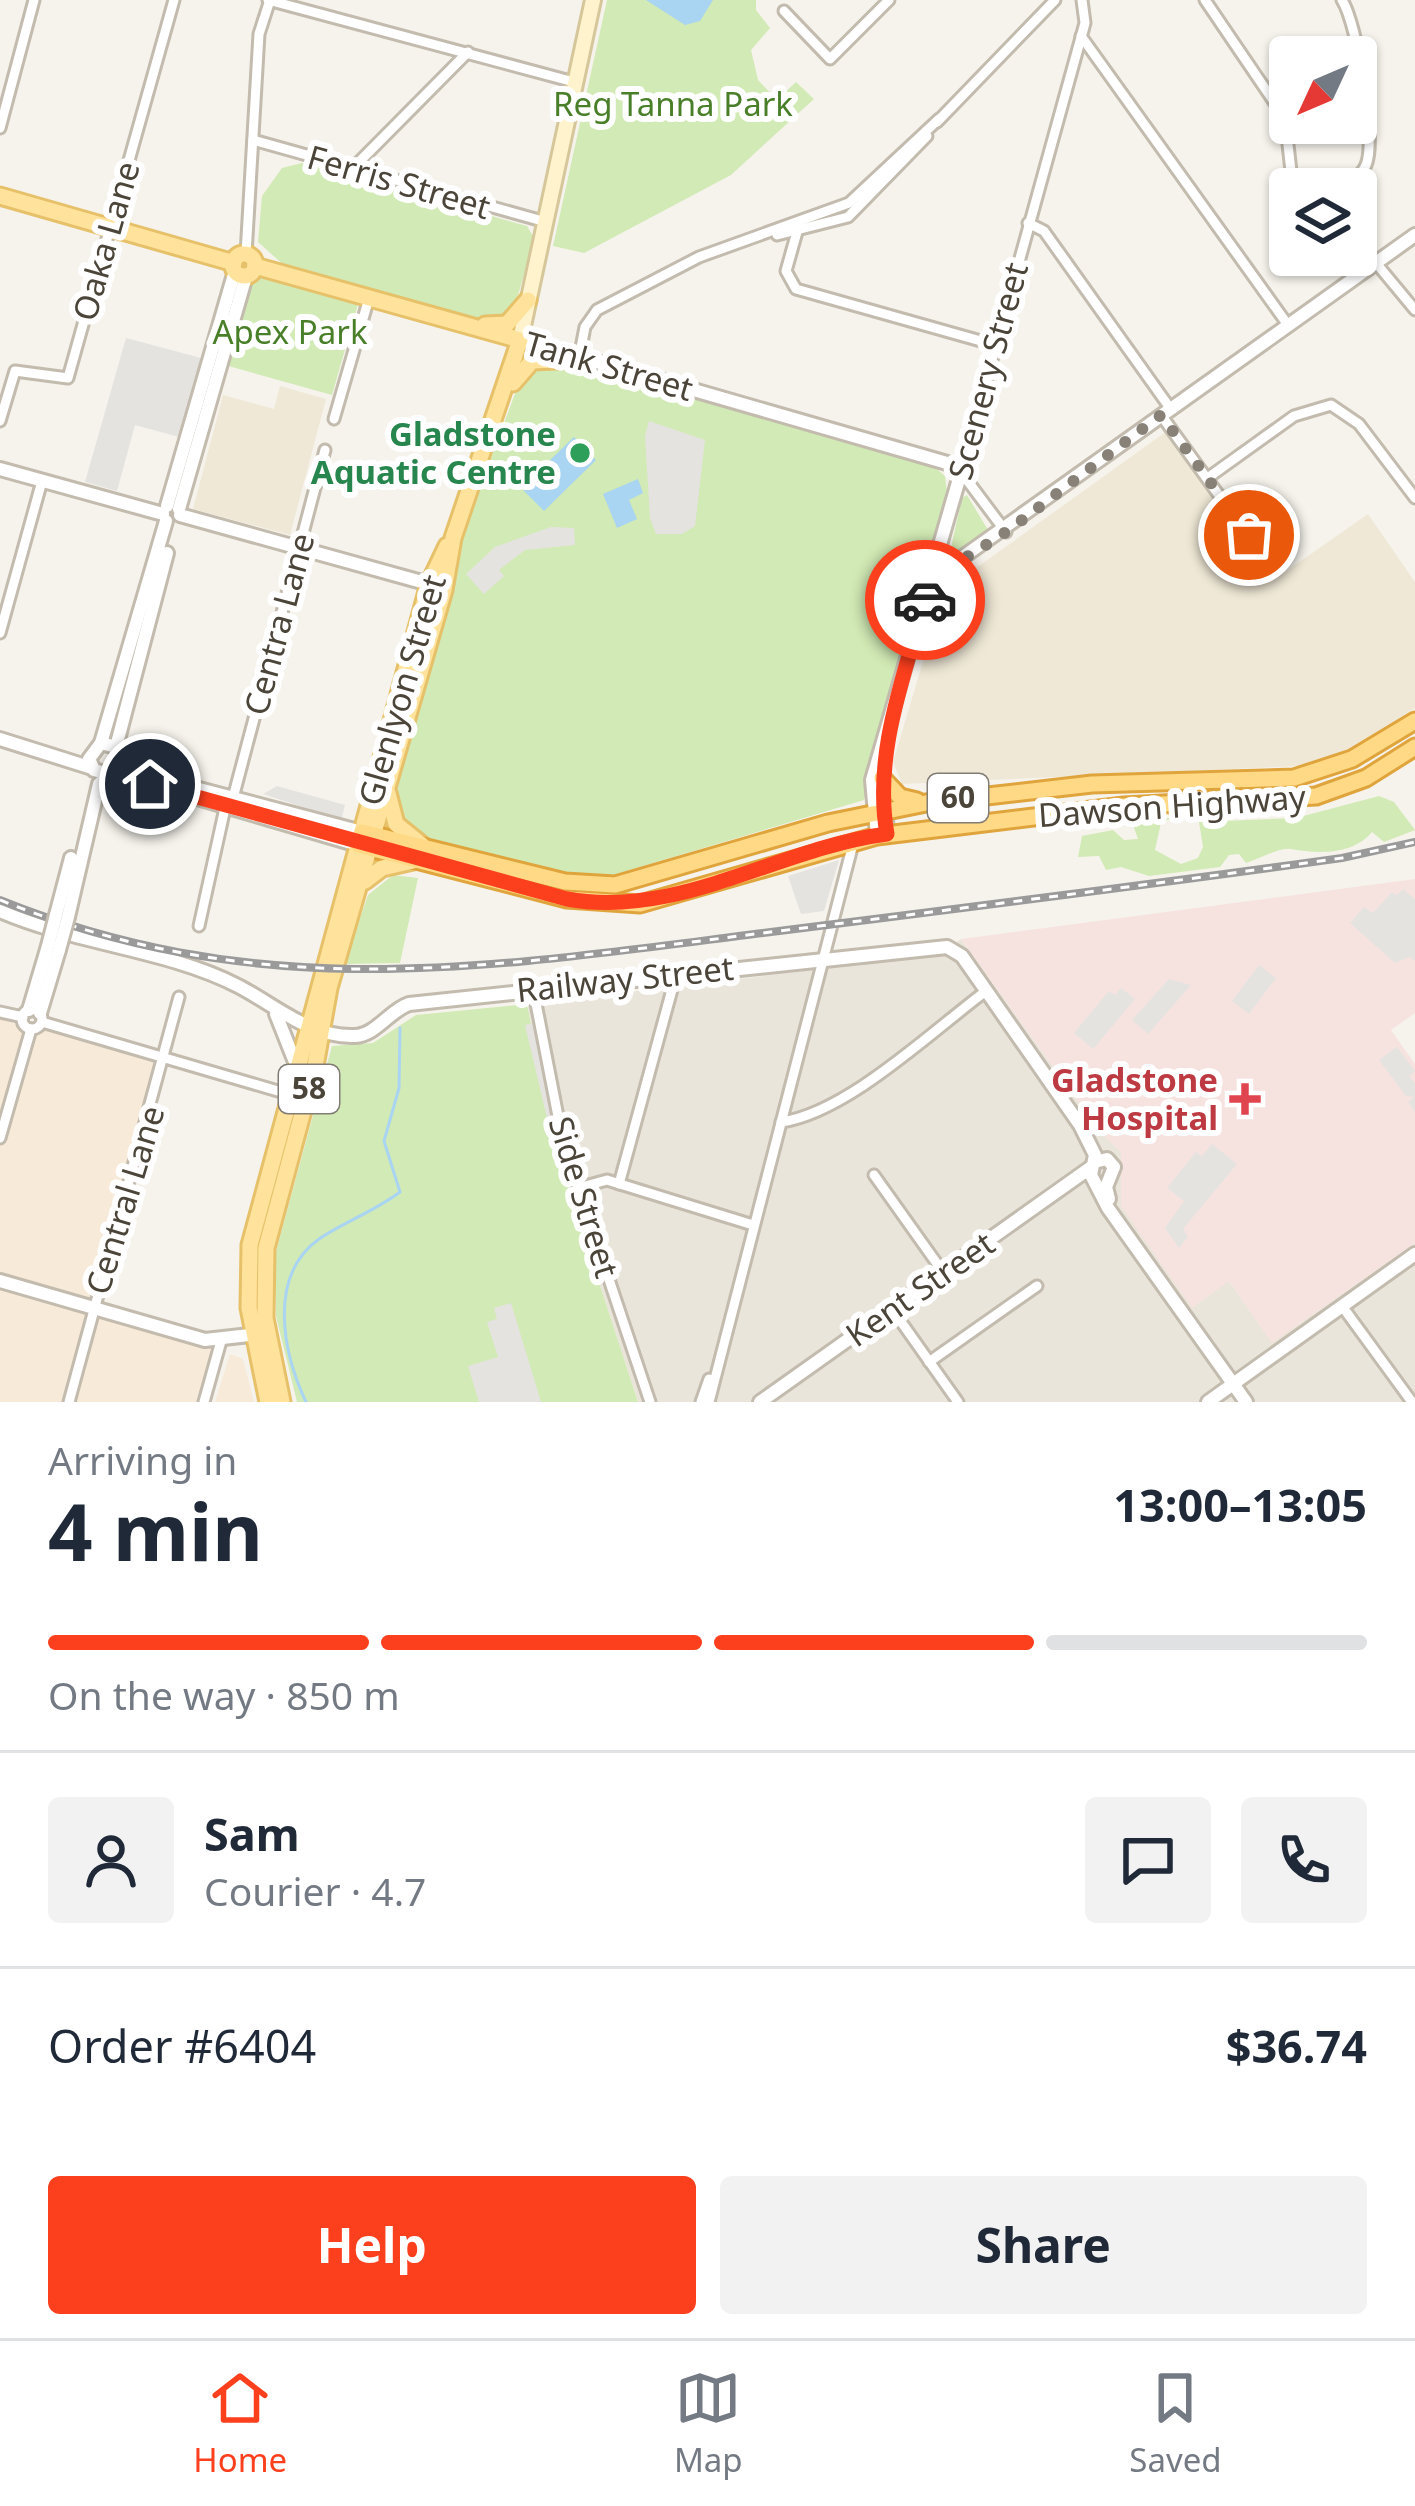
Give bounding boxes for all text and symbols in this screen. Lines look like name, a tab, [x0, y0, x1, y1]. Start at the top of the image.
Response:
north arrow	[1269, 36, 1377, 144]
map controls	[1269, 36, 1377, 276]
park label: Reg Tanna Park	[553, 81, 793, 126]
street label: Ferris Street	[303, 134, 496, 229]
street label: Oaka Lane	[61, 156, 150, 326]
button: layers	[1269, 168, 1377, 276]
street label: Scenery Street	[937, 257, 1038, 484]
park label: Apex Park	[212, 309, 368, 354]
street label: Tank Street	[520, 320, 699, 411]
place label: Gladstone Aquatic Centre	[311, 411, 556, 494]
marker: Gladstone Aquatic Centre	[567, 440, 593, 466]
pin	[1198, 484, 1300, 586]
icon: bag	[1216, 502, 1282, 568]
street label: Centra Lane	[233, 528, 324, 720]
courier	[865, 540, 985, 660]
icon: car	[892, 567, 958, 633]
street label: Glenlyon Street	[347, 569, 456, 810]
pin	[99, 733, 201, 835]
icon: home	[117, 751, 183, 817]
road number: 60	[928, 774, 988, 822]
street label: Dawson Highway	[1037, 774, 1307, 837]
street label: Railway Street	[514, 945, 736, 1012]
place label: Gladstone Hospital	[1051, 1057, 1218, 1140]
road number: 58	[279, 1065, 339, 1113]
marker: Gladstone Hospital	[1229, 1083, 1261, 1115]
street label: Central Lane	[74, 1100, 175, 1300]
street label: Side Street	[539, 1111, 630, 1283]
street label: Kent Street	[836, 1221, 1003, 1356]
text: Arriving in	[48, 1433, 237, 1486]
text: 13:00–13:05	[1113, 1474, 1367, 1535]
text: 4 min	[48, 1478, 263, 1584]
text: On the way · 850 m	[48, 1668, 400, 1721]
button: person	[48, 1797, 174, 1923]
button: chat	[1085, 1797, 1211, 1923]
button: phone	[1241, 1797, 1367, 1923]
text: Sam	[204, 1803, 300, 1864]
text: Courier · 4.7	[204, 1864, 426, 1917]
text: Order #6404	[48, 2015, 316, 2076]
text: $36.74	[1226, 2015, 1367, 2076]
button: Help	[48, 2176, 696, 2314]
button: Share	[720, 2176, 1367, 2314]
tab: Home	[193, 2365, 287, 2482]
tab: Map	[674, 2365, 743, 2482]
tab: Saved	[1129, 2365, 1222, 2482]

